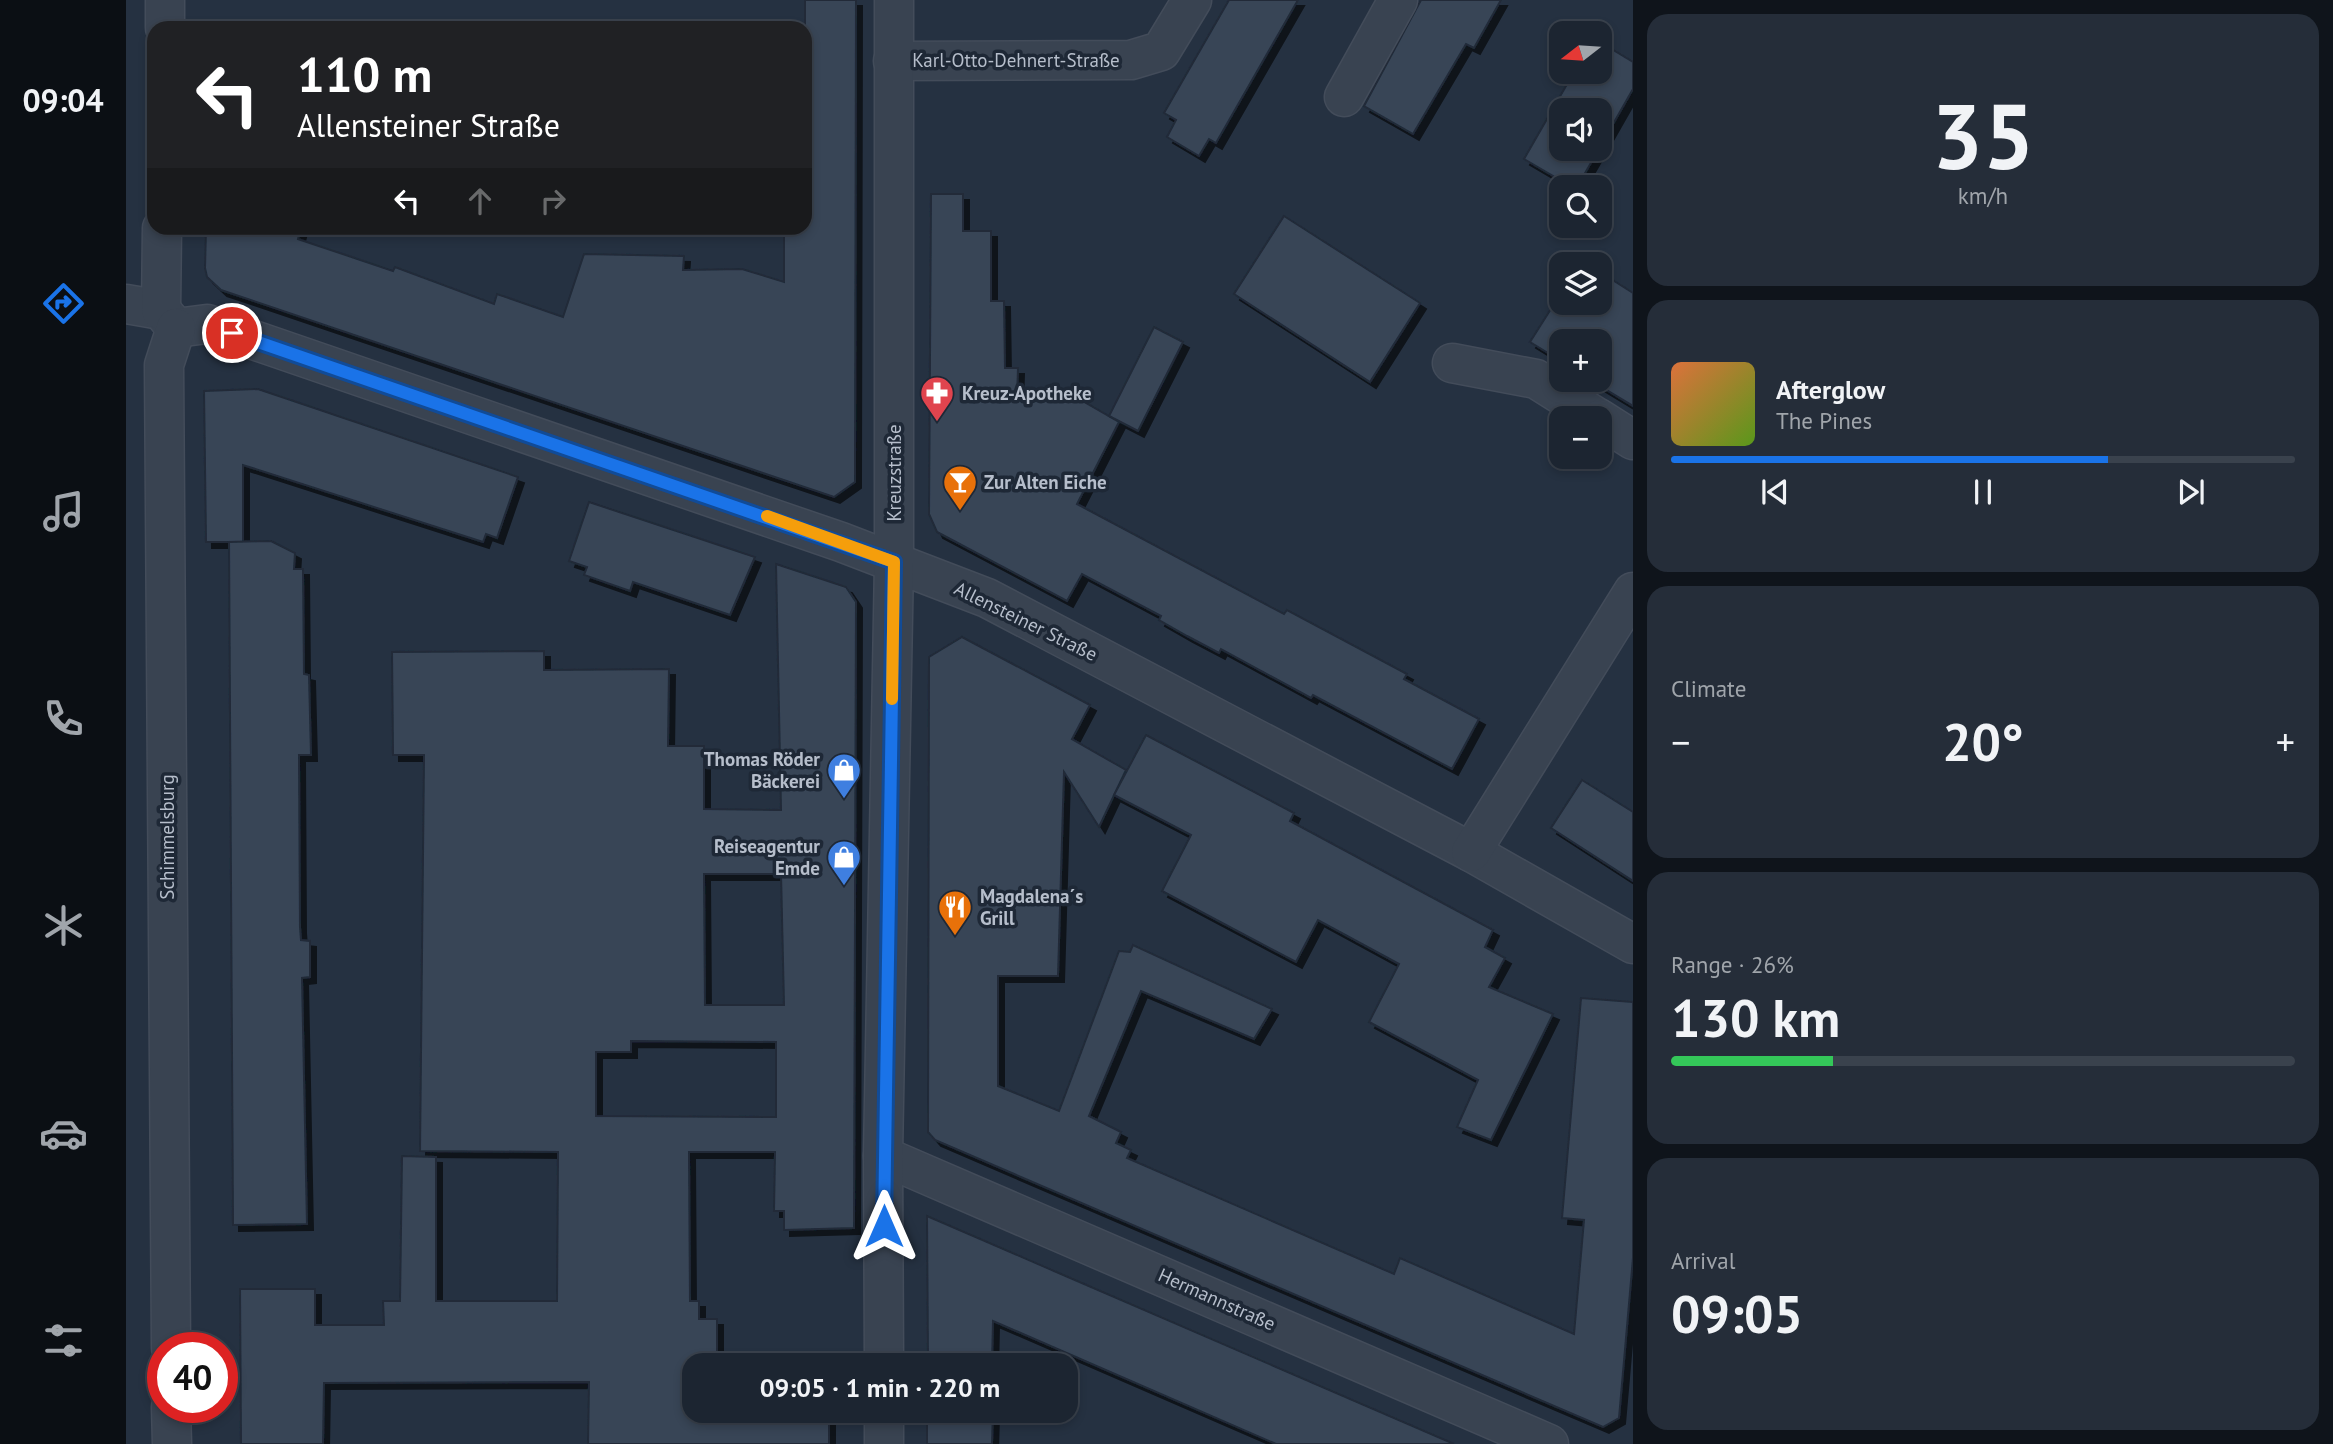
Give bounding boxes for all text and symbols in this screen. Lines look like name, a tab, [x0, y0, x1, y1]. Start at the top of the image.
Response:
north arrow	[1549, 21, 1612, 84]
map controls	[1549, 21, 1612, 469]
text: 110 m	[297, 42, 432, 106]
street label: Karl-Otto-Dehnert-Straße	[912, 48, 1120, 72]
icon: left	[182, 49, 273, 140]
text: 35	[1931, 76, 2035, 194]
text: 09:04	[22, 79, 104, 121]
button: sound	[1549, 98, 1612, 161]
text: Allensteiner Straße	[297, 104, 560, 146]
button: search	[1549, 175, 1612, 238]
text: km/h	[1958, 181, 2008, 210]
icon: left	[388, 182, 426, 220]
icon: ahead	[461, 182, 499, 220]
icon: right	[534, 182, 572, 220]
button: layers	[1549, 252, 1612, 315]
icon: directions	[39, 279, 88, 328]
pin	[202, 303, 262, 363]
icon: arrive	[213, 314, 251, 352]
button: +	[1549, 329, 1612, 392]
text: Afterglow	[1776, 373, 1885, 406]
pharmacy icon: Kreuz-Apotheke	[918, 374, 956, 423]
place label: Kreuz-Apotheke	[962, 381, 1092, 405]
button: −	[1549, 406, 1612, 469]
text: The Pines	[1776, 406, 1872, 435]
street label: Kreuzstraße	[882, 424, 906, 522]
bar icon: Zur Alten Eiche	[941, 463, 979, 512]
place label: Zur Alten Eiche	[984, 470, 1107, 494]
icon: previous	[1756, 473, 1794, 511]
icon: pause	[1964, 473, 2002, 511]
icon: next	[2172, 473, 2210, 511]
icon: music	[39, 487, 88, 536]
street label: Allensteiner Straße	[951, 576, 1101, 666]
text: Climate	[1671, 674, 1746, 703]
icon: phone	[39, 694, 88, 743]
text: 20°	[1942, 708, 2024, 775]
text: −	[1671, 717, 1690, 766]
text: +	[2276, 717, 2295, 766]
place label: Thomas Röder Bäckerei	[704, 747, 820, 793]
shop icon: Thomas Röder Bäckerei	[825, 751, 863, 800]
street label: Schimmelsburg	[155, 774, 179, 900]
place label: Reiseagentur Emde	[714, 834, 820, 880]
shop icon: Reiseagentur Emde	[825, 838, 863, 887]
place label: Magdalena´s Grill	[980, 884, 1083, 930]
restaurant icon: Magdalena´s Grill	[936, 888, 974, 937]
icon: climate	[39, 901, 88, 950]
text: Range · 26%	[1671, 950, 1794, 979]
text: 130 km	[1671, 984, 1840, 1051]
icon: car	[39, 1109, 88, 1158]
position arrow	[847, 1189, 921, 1263]
text: Arrival	[1671, 1246, 1735, 1275]
street label: Hermannstraße	[1155, 1262, 1279, 1336]
text: 09:05	[1671, 1280, 1803, 1347]
icon: filters	[39, 1316, 88, 1365]
speed limit sign: 40	[147, 1332, 238, 1423]
text: 09:05 · 1 min · 220 m	[760, 1371, 1000, 1404]

